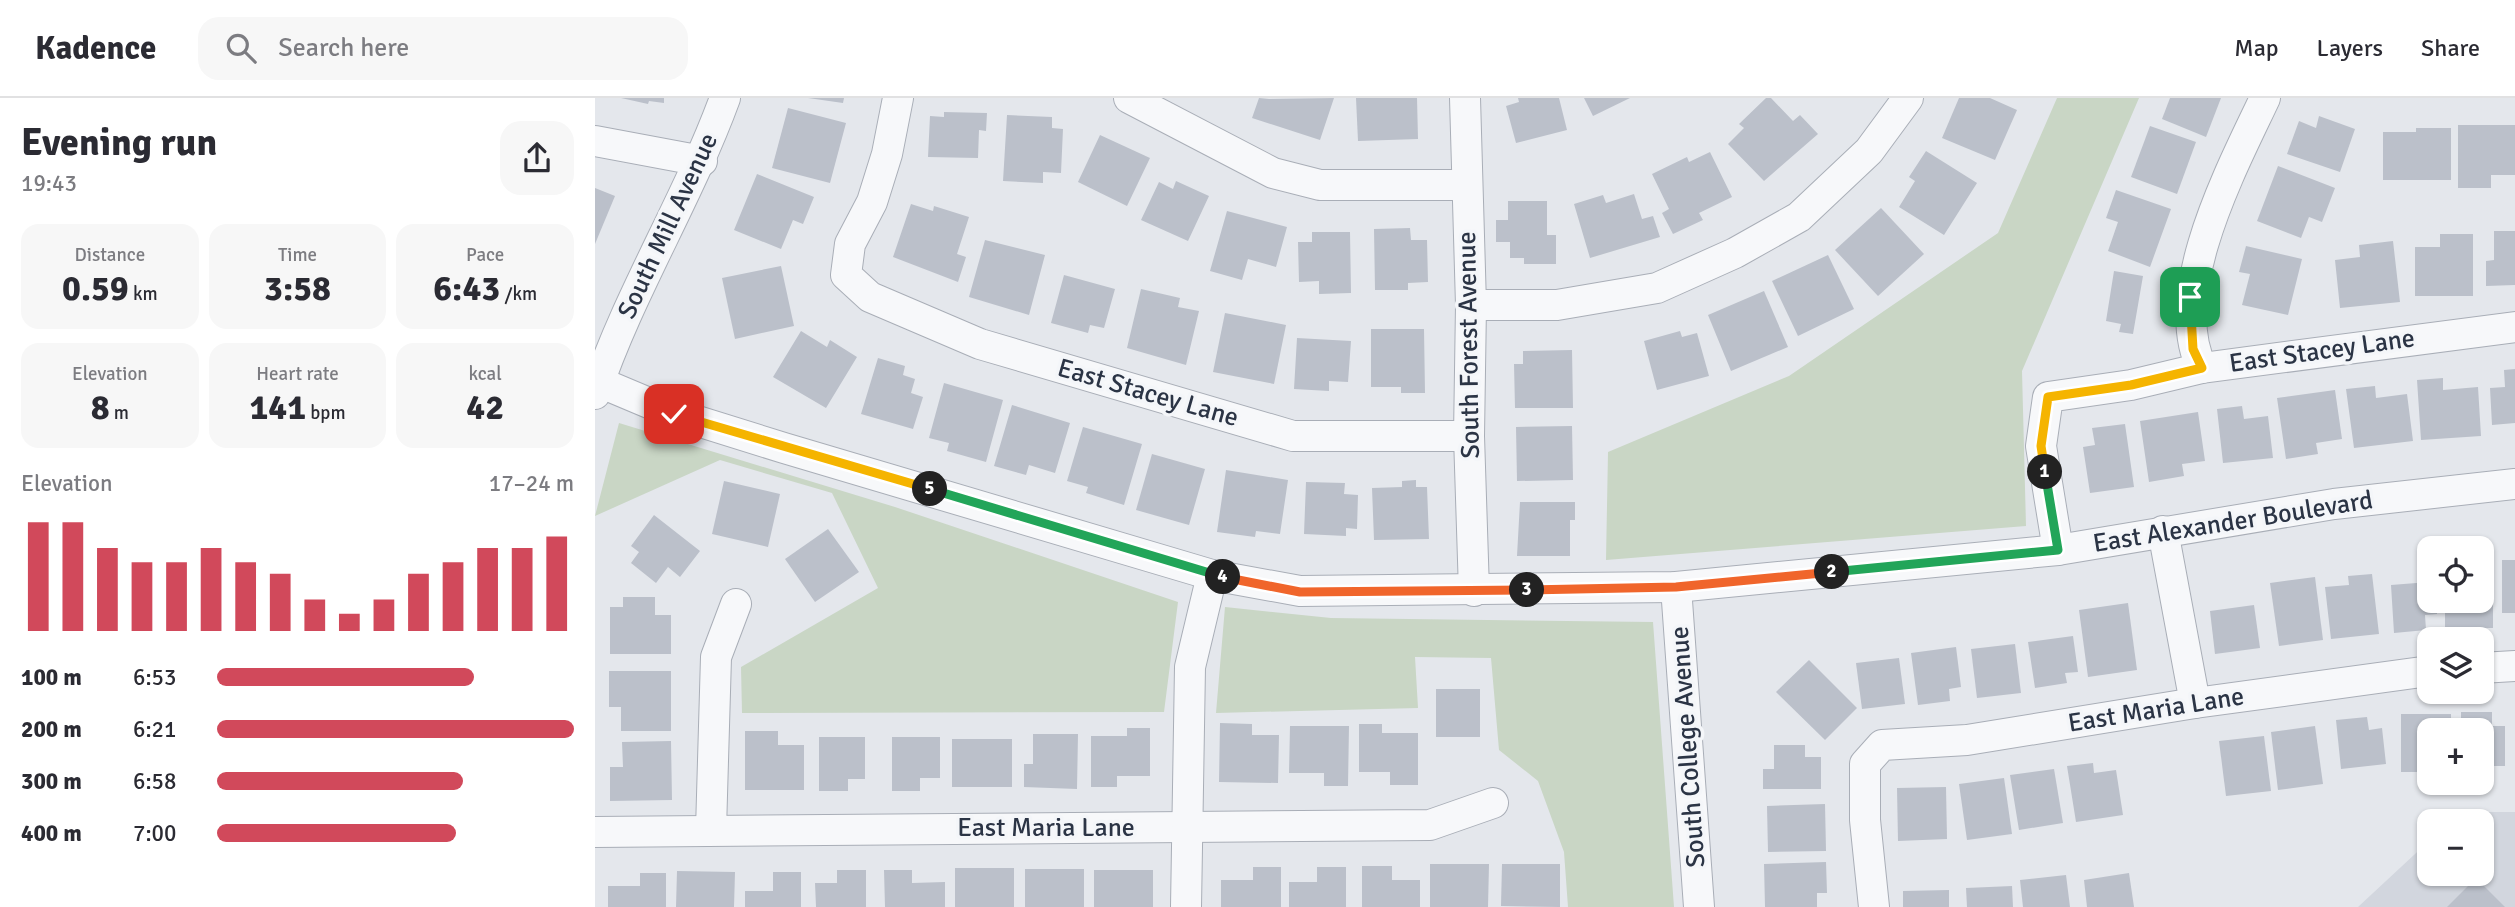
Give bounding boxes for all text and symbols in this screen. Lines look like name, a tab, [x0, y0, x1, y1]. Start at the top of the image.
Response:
search box	[198, 17, 688, 80]
text: Kadence	[35, 28, 156, 69]
icon: search	[222, 29, 260, 67]
text: Search here	[278, 32, 409, 64]
text: Map	[2234, 33, 2279, 63]
text: Layers	[2317, 33, 2383, 63]
text: Share	[2421, 33, 2480, 63]
text: Evening run	[21, 119, 217, 166]
button: share	[500, 121, 574, 195]
street label: South Mill Avenue	[611, 128, 725, 324]
text: 19:43	[21, 169, 77, 198]
street label: South Forest Avenue	[1451, 231, 1487, 459]
text: Distance	[74, 243, 145, 267]
text: Time	[278, 243, 317, 267]
text: Pace	[466, 243, 504, 267]
text: 0.59	[62, 267, 129, 310]
text: 3:58	[264, 267, 331, 310]
text: 6:43	[433, 267, 500, 310]
pin	[2160, 267, 2220, 327]
icon: arrive	[2171, 278, 2209, 316]
text: km	[129, 282, 158, 306]
text: /km	[500, 282, 537, 306]
street label: East Stacey Lane	[2227, 322, 2417, 380]
street label: East Stacey Lane	[1054, 352, 1242, 434]
text: Elevation	[72, 362, 148, 386]
text: Heart rate	[256, 362, 339, 386]
text: kcal	[469, 362, 502, 386]
pin	[644, 384, 704, 444]
text: 8	[91, 386, 110, 429]
text: 141	[249, 386, 306, 429]
text: 42	[466, 386, 504, 429]
icon: check	[655, 395, 693, 433]
text: m	[110, 401, 129, 425]
text: bpm	[306, 401, 346, 425]
pin: 1	[2027, 454, 2063, 490]
text: 1	[2039, 459, 2050, 483]
text: Elevation	[21, 469, 113, 498]
text: 17–24 m	[489, 469, 574, 498]
pin: 5	[913, 472, 947, 506]
text: 5	[924, 476, 935, 500]
street label: East Alexander Boulevard	[2091, 484, 2375, 560]
map controls	[2417, 536, 2494, 886]
button: locate	[2417, 536, 2494, 613]
pin: 2	[1815, 554, 1849, 589]
text: 2	[1826, 559, 1837, 583]
pin: 4	[1205, 560, 1241, 594]
text: 4	[1217, 564, 1228, 588]
pin: 3	[1509, 573, 1545, 608]
text: 3	[1521, 577, 1532, 601]
street label: South College Avenue	[1664, 625, 1712, 869]
button: layers	[2417, 627, 2494, 704]
text: 100 m	[21, 663, 82, 692]
text: 6:53	[133, 663, 176, 692]
street label: East Maria Lane	[2066, 680, 2246, 740]
text: 200 m	[21, 715, 82, 744]
text: 6:21	[133, 715, 176, 744]
button: +	[2417, 718, 2494, 795]
text: 300 m	[21, 767, 82, 796]
text: 6:58	[133, 767, 176, 796]
button: −	[2417, 809, 2494, 886]
street label: East Maria Lane	[957, 812, 1135, 844]
text: 400 m	[21, 819, 82, 848]
text: 7:00	[133, 819, 176, 848]

